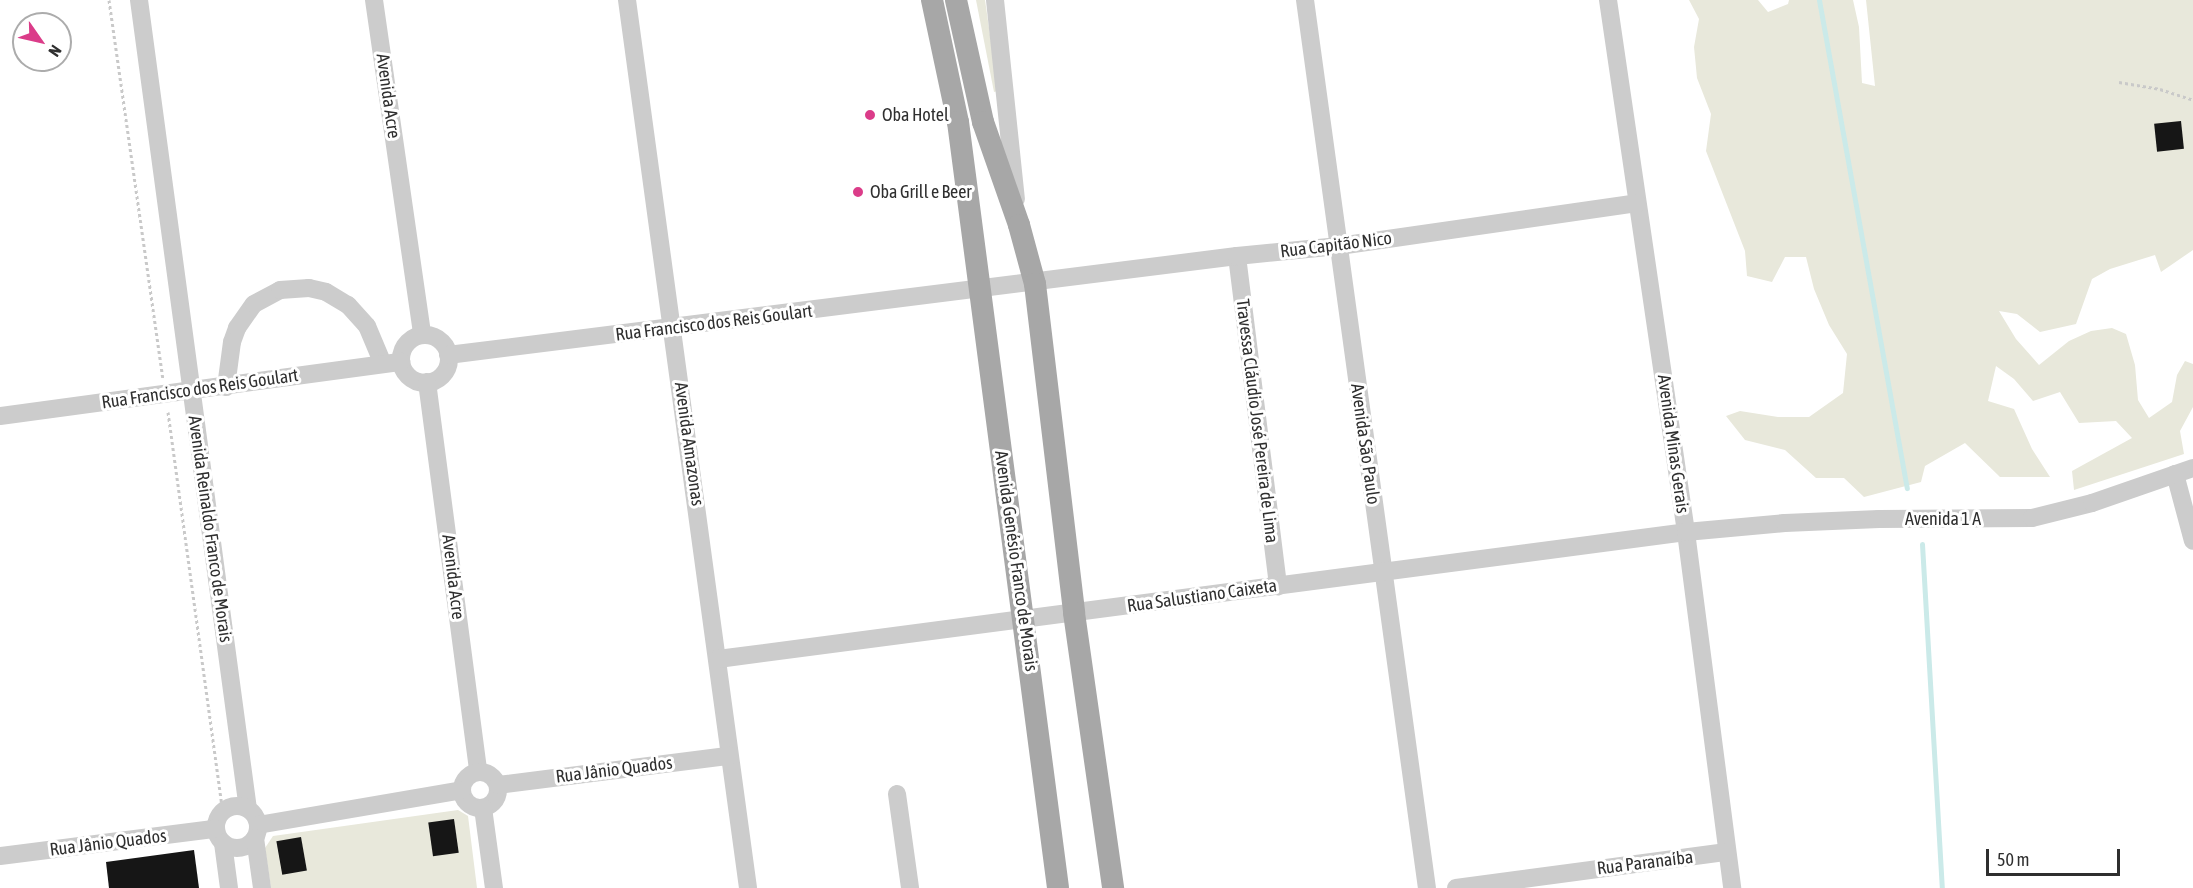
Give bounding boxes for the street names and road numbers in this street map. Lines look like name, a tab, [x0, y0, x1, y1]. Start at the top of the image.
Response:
street label: Avenida Acre	[371, 52, 405, 140]
street label: Rua Capitão Nico	[1279, 227, 1393, 263]
street label: Travessa Cláudio José Pereira de Lima	[1231, 298, 1283, 544]
street label: Rua Francisco dos Reis Goulart	[614, 300, 814, 346]
street label: Rua Francisco dos Reis Goulart	[100, 365, 300, 413]
street label: Avenida Minas Gerais	[1653, 373, 1693, 515]
street label: Avenida Amazonas	[670, 381, 708, 507]
street label: Avenida São Paulo	[1346, 382, 1384, 506]
street label: Avenida Reinaldo Franco de Morais	[183, 414, 237, 644]
street label: Avenida Genésio Franco de Morais	[990, 449, 1042, 673]
street label: Avenida 1 A	[1905, 508, 1981, 530]
street label: Avenida Acre	[437, 533, 469, 621]
street label: Rua Salustiano Caixeta	[1126, 575, 1278, 617]
street label: Rua Jânio Quados	[554, 752, 674, 788]
street label: Rua Jânio Quados	[48, 825, 168, 861]
street label: Rua Paranaíba	[1596, 846, 1694, 880]

